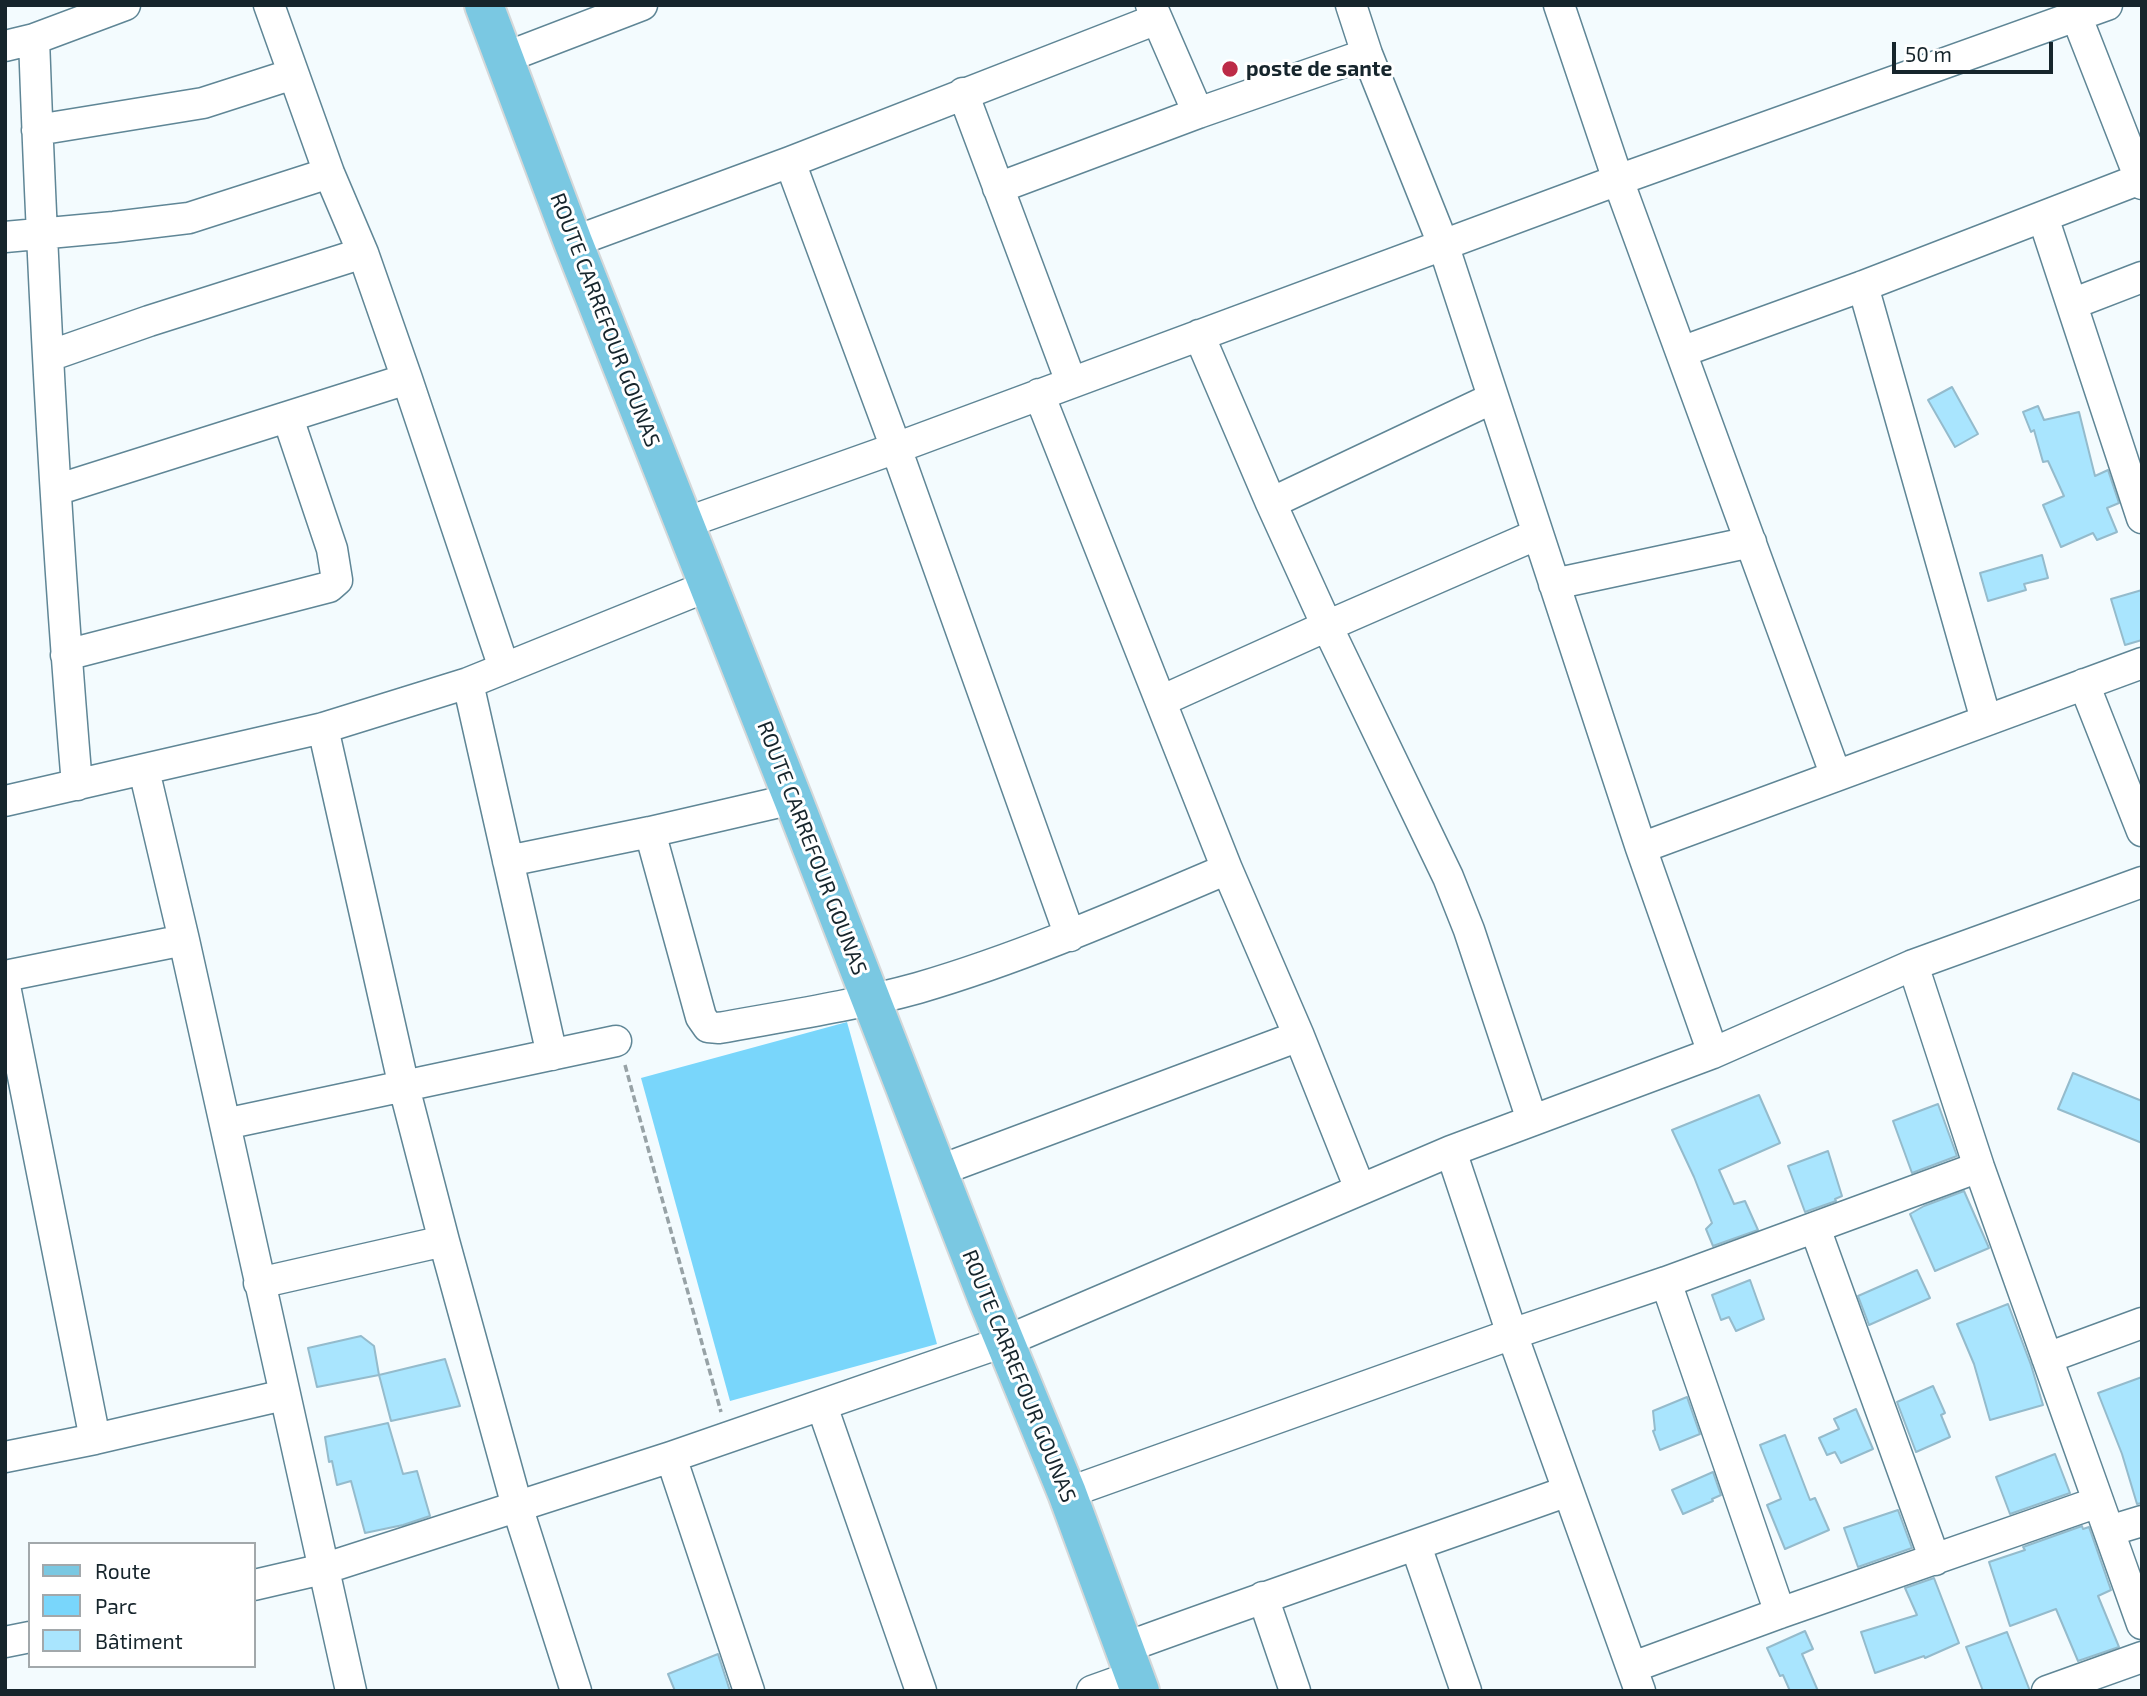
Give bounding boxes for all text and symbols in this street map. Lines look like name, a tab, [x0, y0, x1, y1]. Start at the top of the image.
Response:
scale bar	[1895, 28, 2056, 72]
text: 50 m	[1905, 41, 1952, 66]
place label: poste de sante	[1246, 56, 1392, 82]
marker: poste de sante	[1220, 59, 1240, 79]
street label: ROUTE CARREFOUR GOUNAS	[545, 189, 665, 451]
street label: ROUTE CARREFOUR GOUNAS	[752, 717, 872, 979]
street label: ROUTE CARREFOUR GOUNAS	[957, 1246, 1081, 1506]
legend	[28, 1542, 256, 1668]
text: Route	[95, 1558, 151, 1583]
text: Parc	[95, 1593, 137, 1618]
text: Bâtiment	[95, 1628, 183, 1653]

